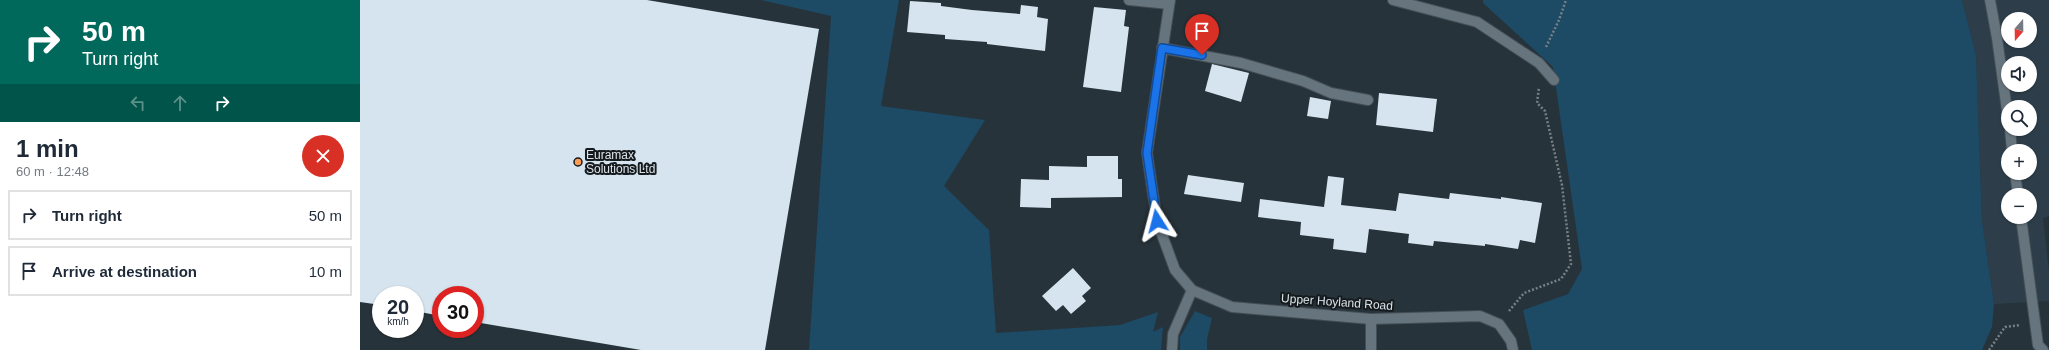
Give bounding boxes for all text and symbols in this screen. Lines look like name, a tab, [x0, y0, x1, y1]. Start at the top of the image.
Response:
north arrow	[2001, 12, 2037, 48]
map controls	[2001, 12, 2037, 224]
pin	[1185, 14, 1219, 55]
icon: right	[16, 16, 68, 68]
text: 50 m	[82, 16, 146, 47]
icon: arrive	[1191, 20, 1213, 42]
text: Turn right	[82, 49, 158, 69]
button: sound	[2001, 56, 2037, 92]
icon: left	[127, 92, 149, 114]
icon: ahead	[169, 92, 191, 114]
icon: right	[211, 92, 233, 114]
button: search	[2001, 100, 2037, 136]
text: 1 min	[16, 135, 79, 162]
button: close	[302, 135, 344, 177]
button: +	[2001, 144, 2037, 180]
place label: Euramax Solutions Ltd	[586, 148, 655, 176]
marker: Euramax Solutions Ltd	[573, 157, 583, 167]
text: 60 m · 12:48	[16, 164, 89, 179]
button: −	[2001, 188, 2037, 224]
position arrow	[1136, 200, 1178, 242]
icon: right	[18, 204, 40, 226]
text: Turn right	[52, 207, 122, 224]
text: 50 m	[309, 207, 342, 224]
icon: arrive	[18, 260, 40, 282]
text: Arrive at destination	[52, 263, 197, 280]
text: 10 m	[309, 263, 342, 280]
speed limit sign: 30	[432, 286, 484, 338]
street label: Upper Hoyland Road	[1281, 291, 1393, 313]
text: 20	[387, 296, 409, 318]
text: km/h	[387, 316, 409, 327]

